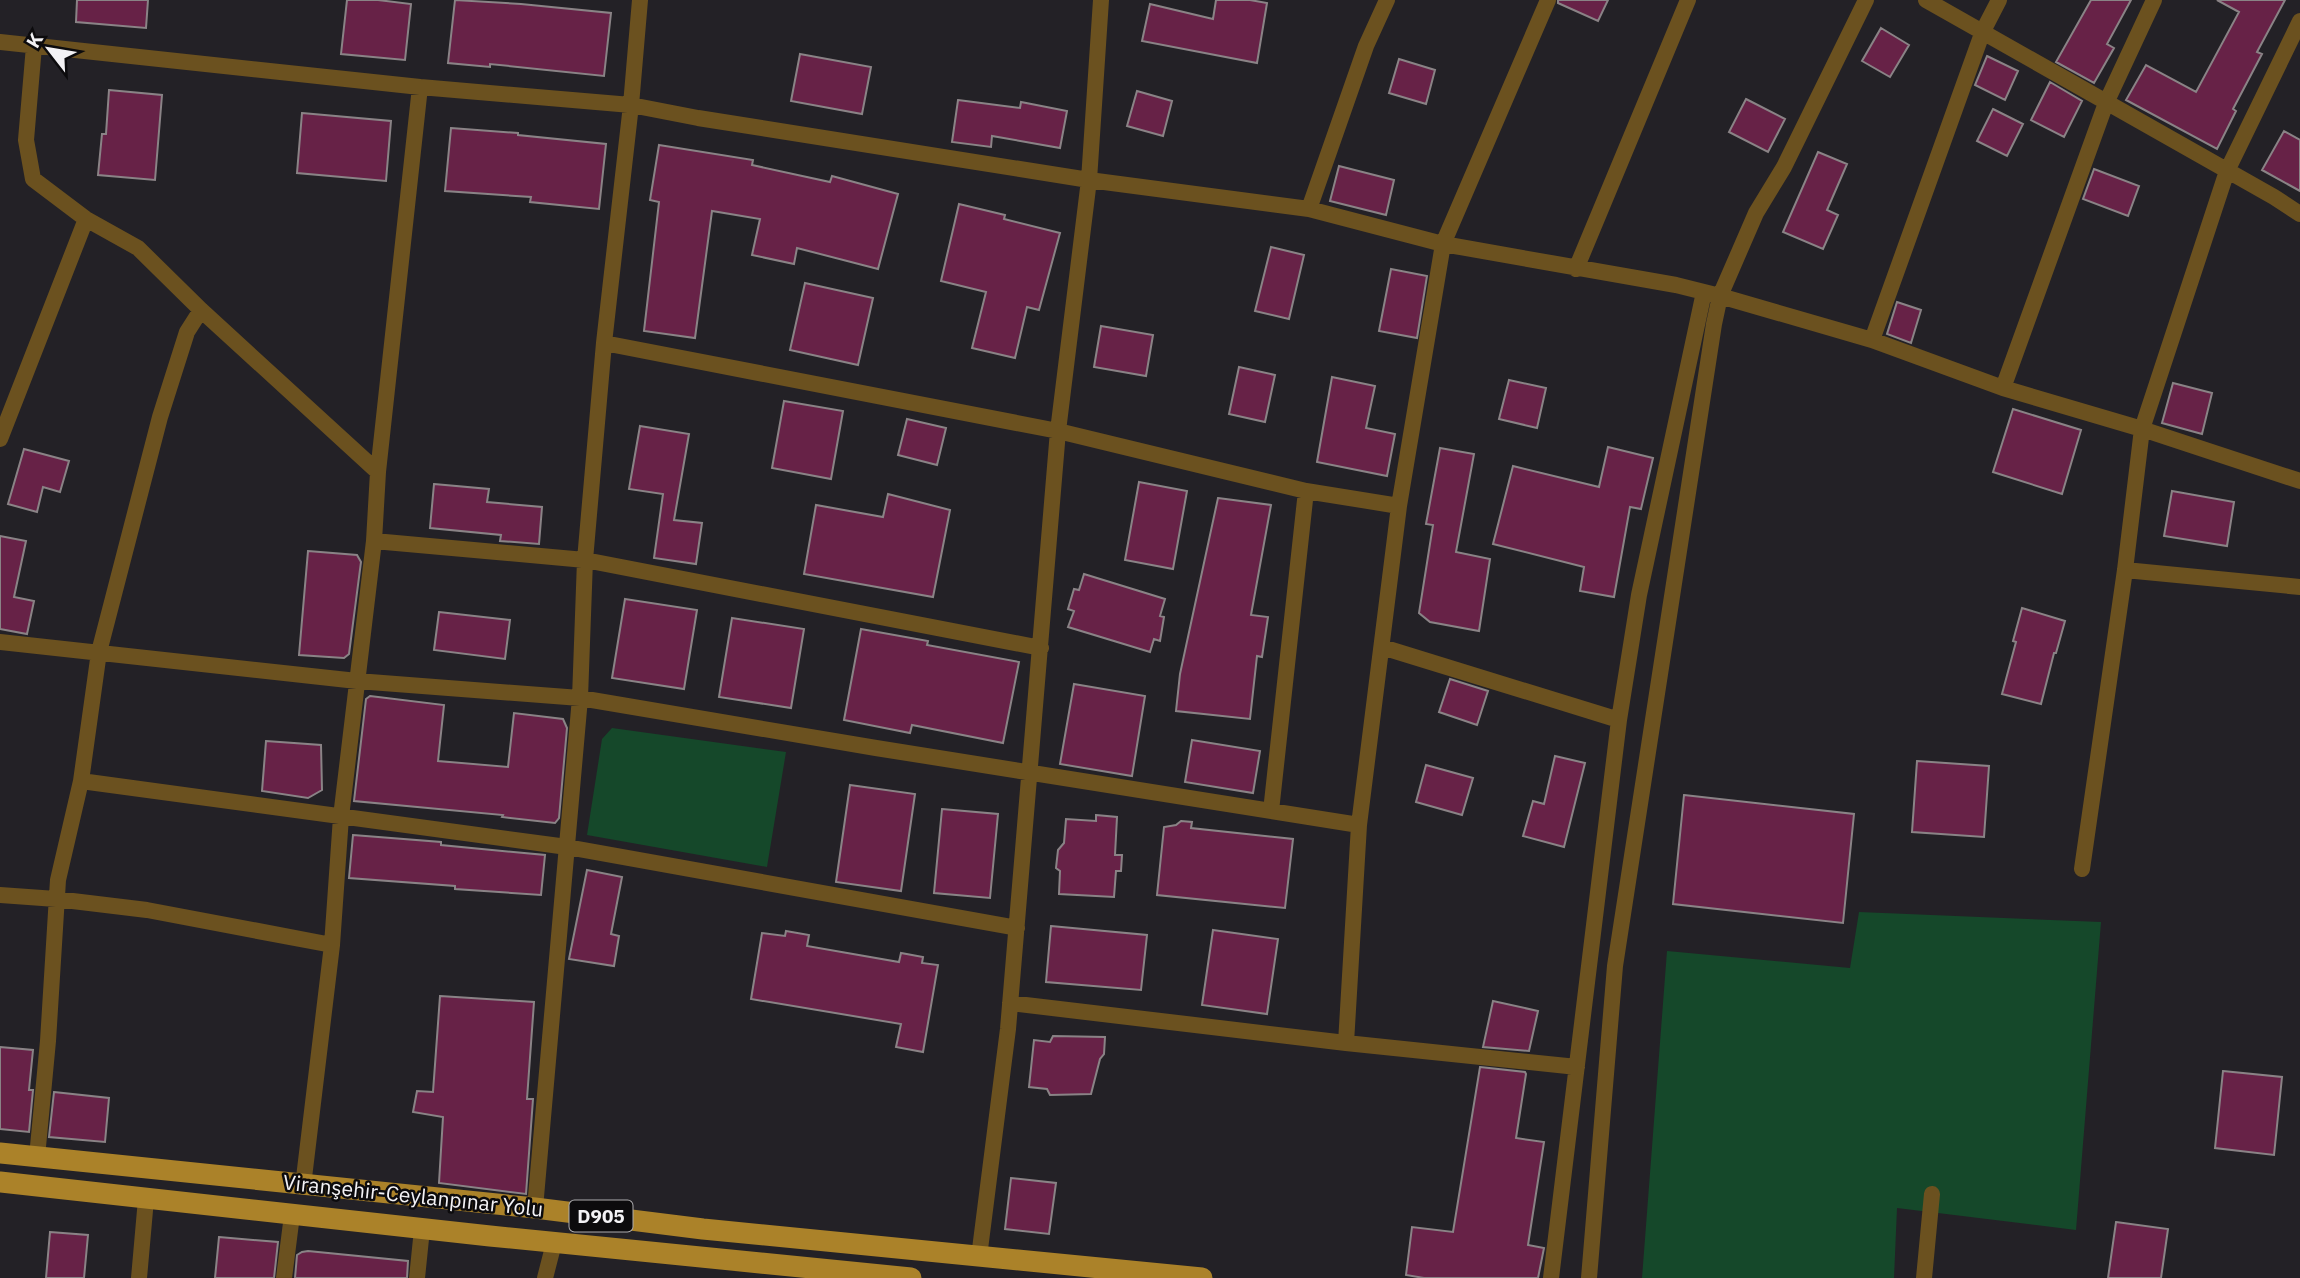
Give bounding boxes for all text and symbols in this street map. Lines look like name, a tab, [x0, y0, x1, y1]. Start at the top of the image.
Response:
north arrow	[14, 14, 84, 84]
text: K	[21, 28, 48, 52]
street label: Viranşehir-Ceylanpınar Yolu	[282, 1167, 545, 1223]
road number: D905	[570, 1200, 632, 1232]

